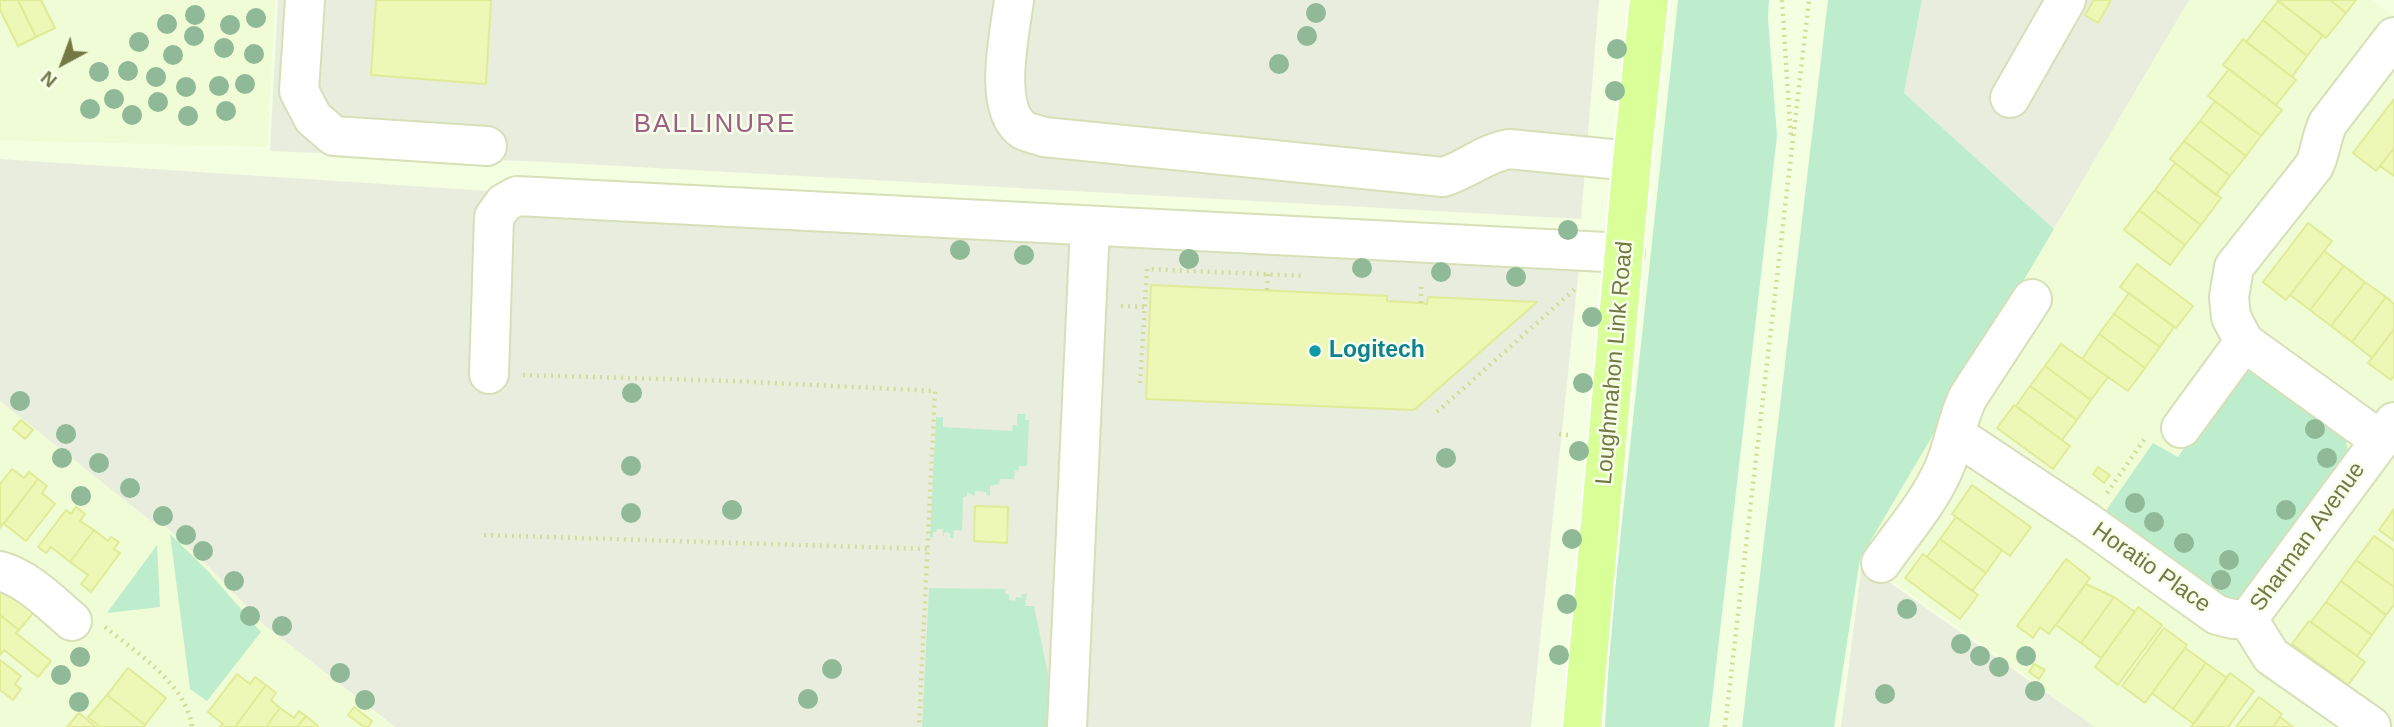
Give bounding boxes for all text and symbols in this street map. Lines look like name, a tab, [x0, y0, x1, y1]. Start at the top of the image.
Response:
north arrow	[28, 28, 98, 98]
text: N	[37, 67, 61, 92]
district label: BALLINURE	[635, 109, 795, 141]
street label: Loughmahon Link Road	[1591, 240, 1639, 486]
place label: Logitech	[1329, 337, 1425, 365]
marker: Logitech	[1307, 343, 1323, 359]
street label: Sharman Avenue	[2245, 457, 2371, 617]
street label: Horatio Place	[2087, 517, 2215, 619]

